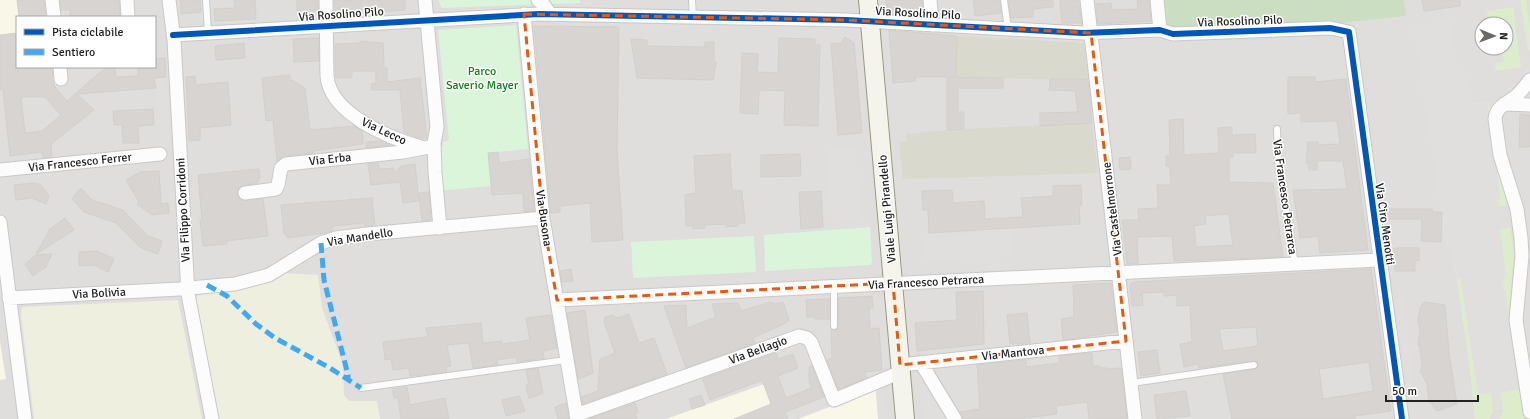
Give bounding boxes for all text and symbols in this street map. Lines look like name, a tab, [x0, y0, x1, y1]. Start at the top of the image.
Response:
street label: Via Rosolino Pilo	[298, 4, 384, 25]
street label: Via Rosolino Pilo	[875, 4, 961, 23]
street label: Via Rosolino Pilo	[1197, 13, 1283, 30]
legend	[16, 16, 156, 68]
north arrow	[1474, 16, 1514, 56]
text: Pista ciclabile	[52, 25, 124, 40]
text: N	[1497, 32, 1510, 40]
text: Sentiero	[52, 45, 95, 60]
park label: Parco Saverio Mayer	[446, 64, 519, 93]
street label: Via Lecco	[359, 114, 409, 148]
street label: Via Francesco Petrarca	[1269, 139, 1300, 256]
street label: Via Francesco Ferrer	[28, 150, 133, 175]
street label: Via Erba	[308, 150, 352, 169]
street label: Viale Luigi Pirandello	[875, 154, 900, 264]
street label: Via Filippo Corridoni	[173, 157, 194, 263]
street label: Via Castelmorrone	[1099, 161, 1126, 257]
street label: Via Ciro Menotti	[1371, 182, 1398, 266]
street label: Via Busona	[532, 189, 555, 247]
street label: Via Mandello	[326, 225, 394, 250]
street label: Via Francesco Petrarca	[868, 272, 984, 293]
street label: Via Bolivia	[72, 285, 126, 302]
street label: Via Bellagio	[727, 333, 789, 368]
street label: Via Mantova	[981, 343, 1045, 364]
scale bar	[1386, 377, 1478, 403]
text: 50 m	[1392, 384, 1417, 399]

